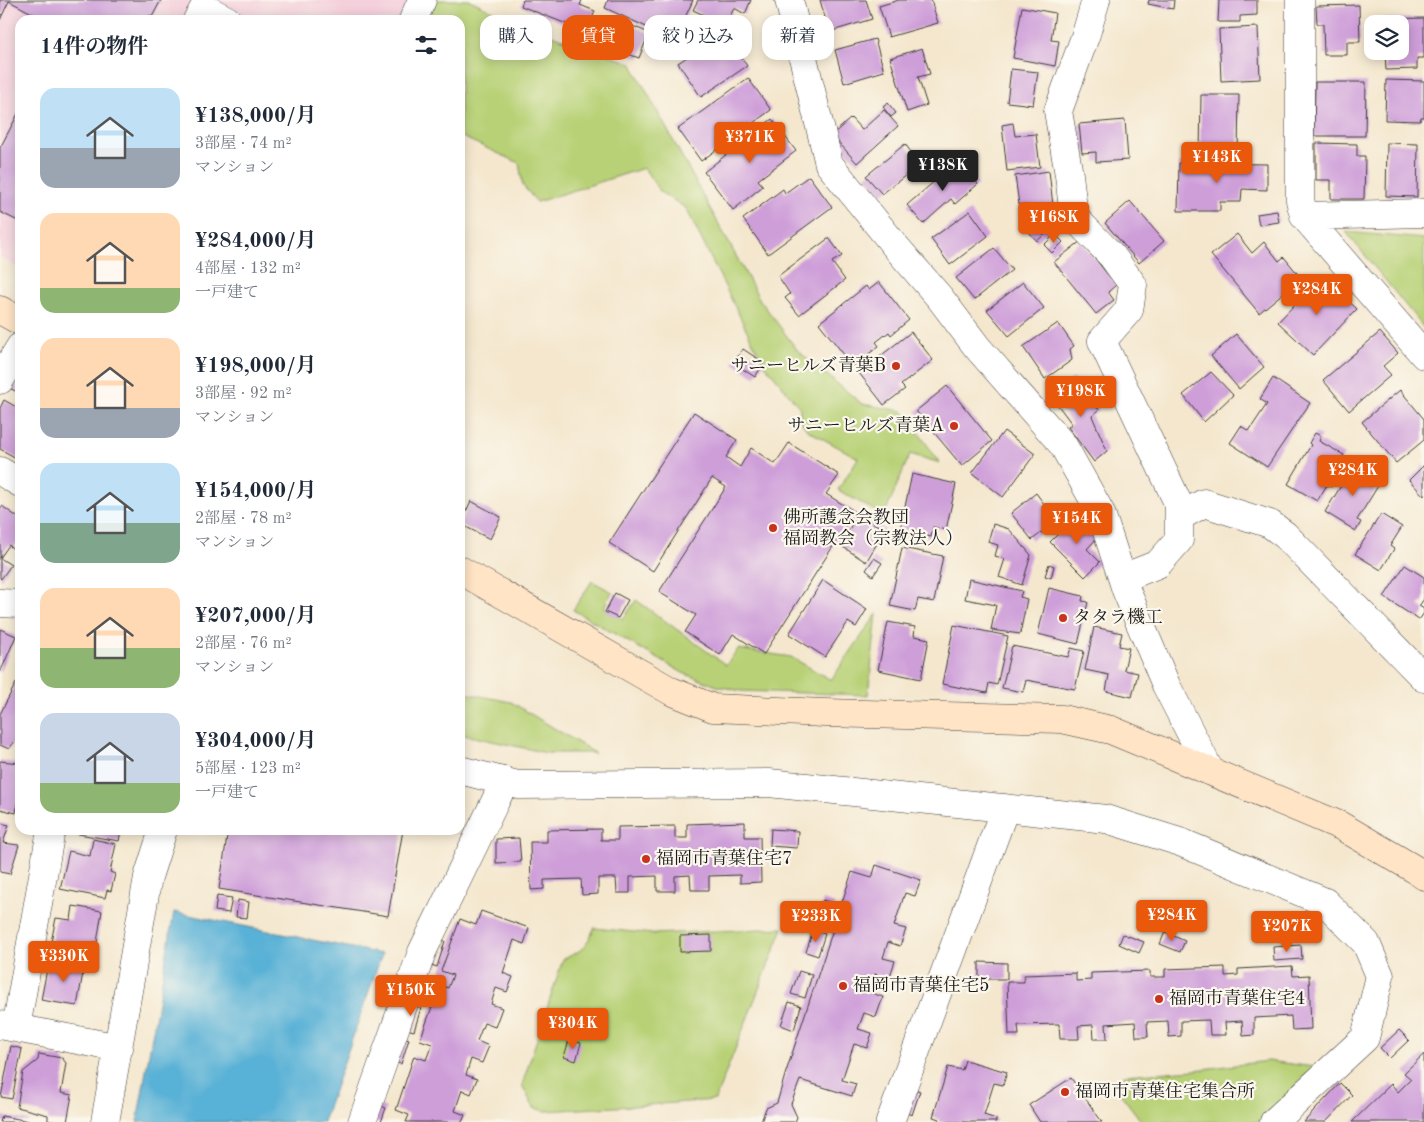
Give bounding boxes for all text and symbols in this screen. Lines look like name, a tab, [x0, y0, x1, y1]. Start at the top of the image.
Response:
chip: 購入	[480, 15, 552, 60]
chip: 賃貸	[562, 15, 634, 60]
chip: 絞り込み	[644, 15, 752, 60]
chip: 新着	[762, 15, 834, 60]
map controls	[1364, 15, 1409, 60]
button: layers	[1364, 15, 1409, 60]
icon: filters	[412, 31, 440, 59]
text: 14件の物件	[40, 37, 148, 58]
text: ¥138,000/月	[195, 106, 317, 127]
icon: home	[80, 108, 140, 168]
pin: ¥371K	[715, 121, 785, 164]
text: ¥371K	[725, 130, 775, 146]
text: 3部屋 · 74 m²	[195, 136, 292, 152]
pin: ¥143K	[1182, 142, 1252, 184]
pin: ¥138K	[908, 150, 978, 192]
text: ¥143K	[1192, 150, 1242, 166]
text: ¥138K	[918, 158, 968, 174]
text: マンション	[195, 160, 274, 176]
pin: ¥168K	[1019, 202, 1089, 244]
text: ¥168K	[1029, 210, 1079, 226]
text: ¥284,000/月	[195, 231, 317, 252]
icon: home	[80, 233, 140, 293]
text: 4部屋 · 132 m²	[195, 261, 301, 277]
pin: ¥284K	[1282, 274, 1352, 316]
text: ¥284K	[1292, 282, 1342, 298]
text: 一戸建て	[195, 285, 259, 301]
place label: サニーヒルズ青葉B	[731, 355, 886, 375]
text: ¥198,000/月	[195, 356, 317, 377]
icon: home	[80, 358, 140, 418]
marker: サニーヒルズ青葉B	[890, 360, 902, 372]
pin: ¥198K	[1046, 376, 1116, 418]
text: ¥198K	[1056, 384, 1106, 400]
text: 3部屋 · 92 m²	[195, 386, 292, 402]
text: マンション	[195, 410, 274, 426]
place label: サニーヒルズ青葉A	[788, 415, 944, 435]
marker: サニーヒルズ青葉A	[948, 420, 960, 432]
pin: ¥284K	[1318, 454, 1388, 497]
text: ¥284K	[1328, 463, 1378, 479]
text: ¥154,000/月	[195, 481, 317, 502]
icon: home	[80, 483, 140, 543]
pin: ¥154K	[1042, 502, 1112, 545]
place label: 佛所護念会教団 福岡教会（宗教法人）	[783, 507, 963, 548]
text: 2部屋 · 78 m²	[195, 511, 292, 527]
text: ¥154K	[1052, 511, 1102, 527]
marker: 佛所護念会教団 福岡教会（宗教法人）	[767, 522, 779, 534]
text: マンション	[195, 535, 274, 551]
text: ¥207,000/月	[195, 606, 317, 627]
place label: タタラ機工	[1073, 607, 1163, 627]
icon: home	[80, 608, 140, 668]
marker: タタラ機工	[1057, 612, 1069, 624]
text: 2部屋 · 76 m²	[195, 636, 292, 652]
text: マンション	[195, 660, 274, 676]
text: ¥304,000/月	[195, 731, 317, 752]
icon: home	[80, 733, 140, 793]
text: 5部屋 · 123 m²	[195, 761, 301, 777]
text: 一戸建て	[195, 785, 259, 801]
place label: 福岡市青葉住宅7	[656, 848, 792, 868]
marker: 福岡市青葉住宅7	[640, 853, 652, 865]
pin: ¥233K	[781, 900, 851, 943]
pin: ¥284K	[1137, 900, 1207, 942]
text: ¥284K	[1147, 908, 1197, 924]
text: ¥233K	[791, 909, 841, 925]
pin: ¥207K	[1252, 910, 1322, 953]
text: ¥207K	[1262, 919, 1312, 935]
pin: ¥330K	[29, 940, 99, 983]
text: ¥330K	[39, 949, 89, 965]
pin: ¥150K	[376, 974, 446, 1017]
place label: 福岡市青葉住宅5	[853, 975, 989, 995]
marker: 福岡市青葉住宅5	[837, 980, 849, 992]
text: ¥150K	[386, 983, 436, 999]
place label: 福岡市青葉住宅4	[1169, 988, 1305, 1008]
marker: 福岡市青葉住宅4	[1153, 993, 1165, 1005]
pin: ¥304K	[538, 1008, 608, 1050]
text: ¥304K	[548, 1016, 598, 1032]
place label: 福岡市青葉住宅集合所	[1075, 1081, 1255, 1101]
marker: 福岡市青葉住宅集合所	[1059, 1086, 1071, 1098]

